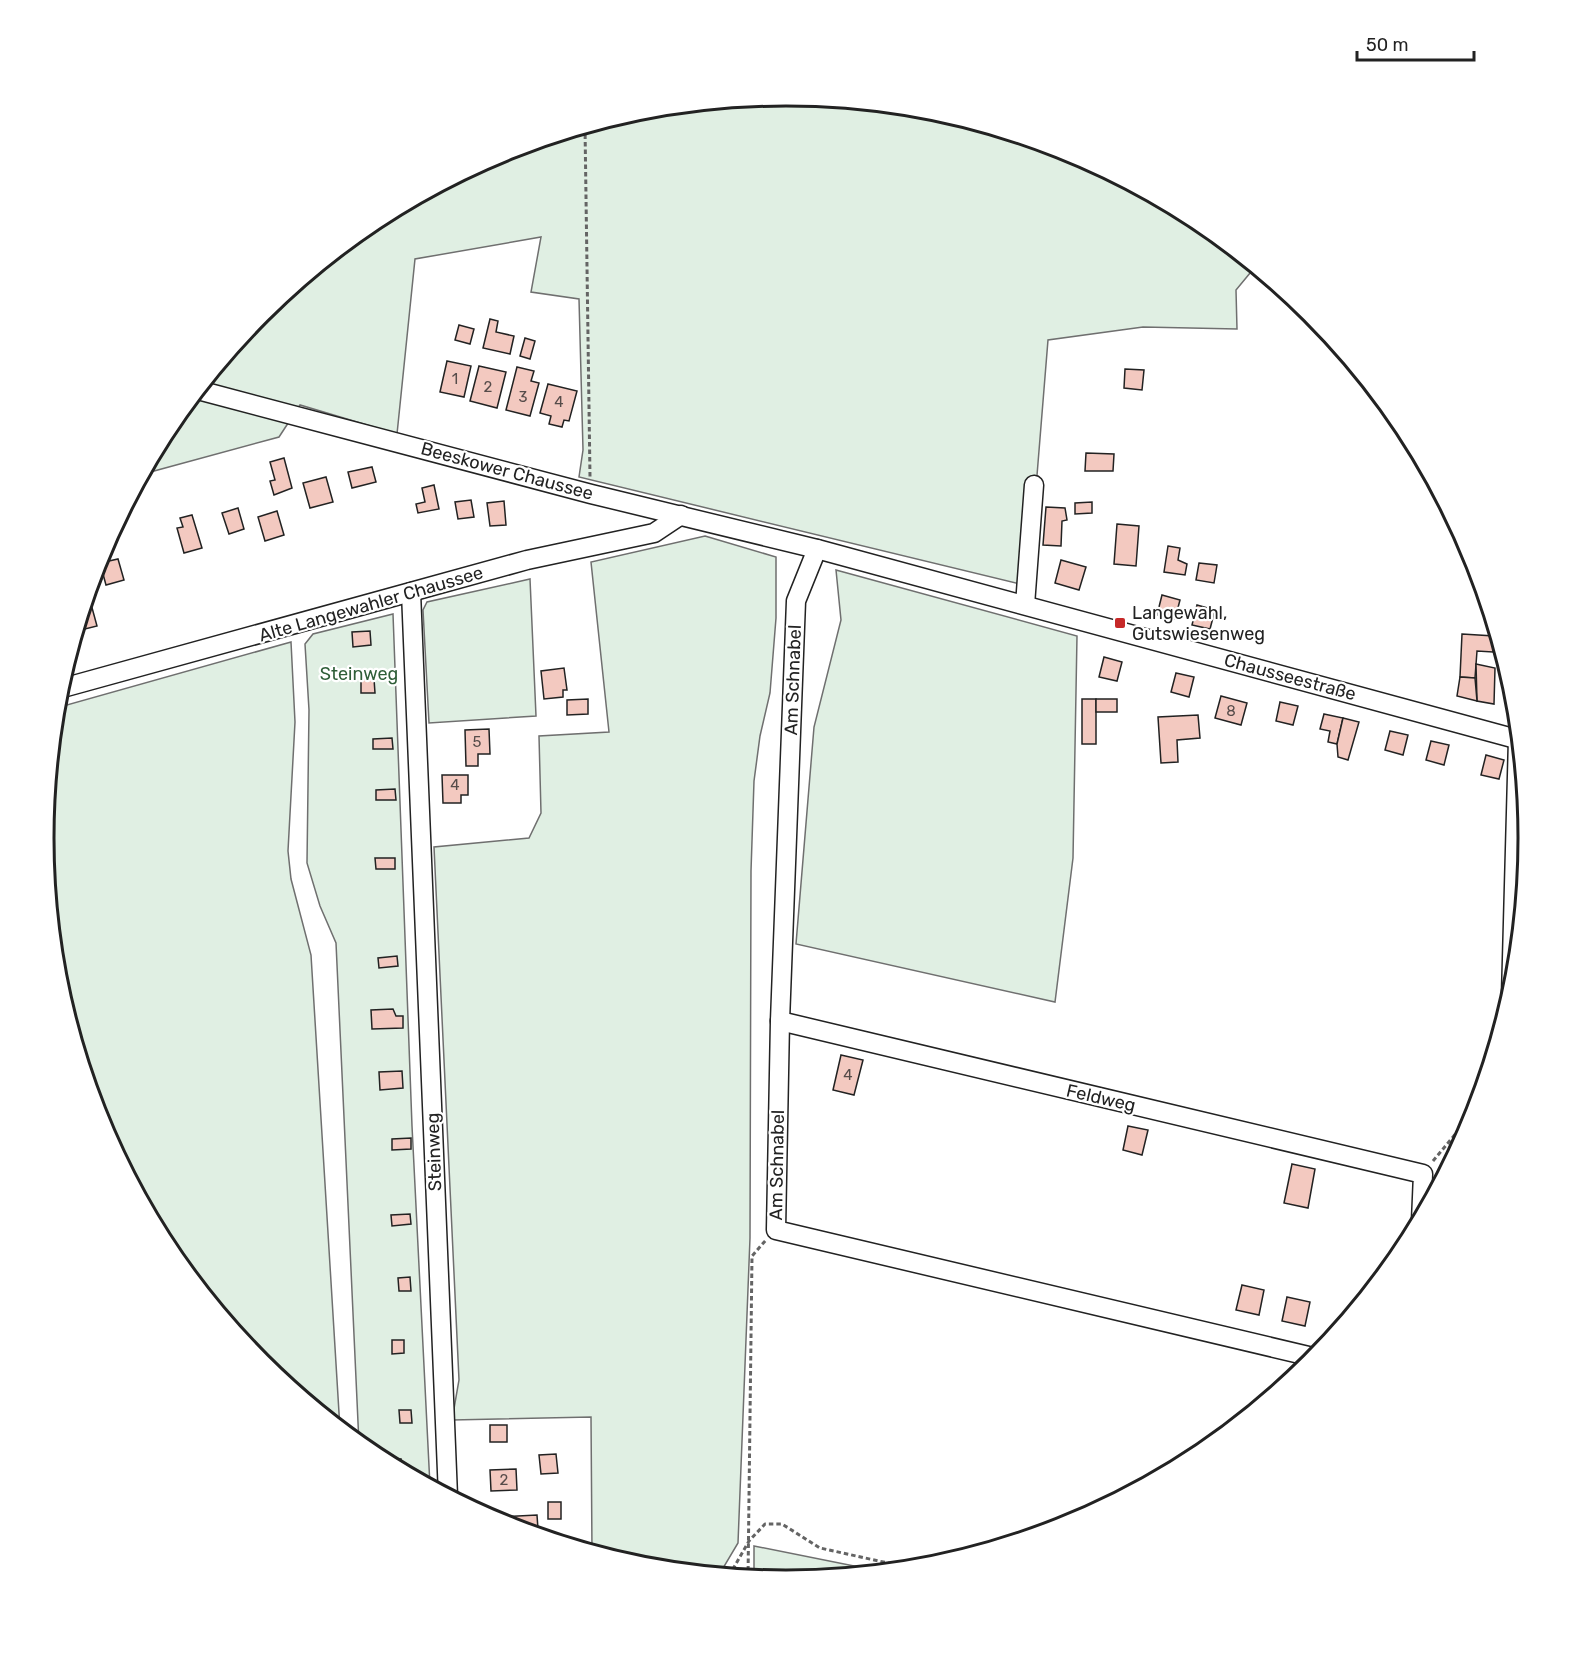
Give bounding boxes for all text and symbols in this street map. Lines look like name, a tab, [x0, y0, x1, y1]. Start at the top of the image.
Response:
scale bar	[1357, 24, 1474, 62]
text: 50 m	[1366, 34, 1409, 56]
house number: 1	[452, 370, 458, 388]
house number: 2	[484, 378, 493, 396]
house number: 3	[518, 388, 528, 406]
house number: 4	[554, 393, 564, 411]
street label: Beeskower Chaussee	[418, 437, 596, 505]
street label: Alte Langewahler Chaussee	[256, 561, 486, 647]
place label: Langewahl, Gutswiesenweg	[1132, 602, 1265, 645]
marker: Langewahl, Gutswiesenweg	[1113, 616, 1127, 630]
street label: Am Schnabel	[780, 624, 806, 736]
street label: Chausseestraße	[1222, 649, 1358, 705]
park label: Steinweg	[320, 663, 398, 685]
house number: 8	[1226, 702, 1236, 720]
house number: 5	[473, 733, 482, 751]
house number: 4	[450, 776, 460, 794]
house number: 4	[843, 1066, 853, 1084]
street label: Feldweg	[1064, 1079, 1138, 1117]
street label: Am Schnabel	[765, 1110, 789, 1220]
street label: Steinweg	[422, 1112, 446, 1192]
house number: 2	[500, 1471, 509, 1489]

